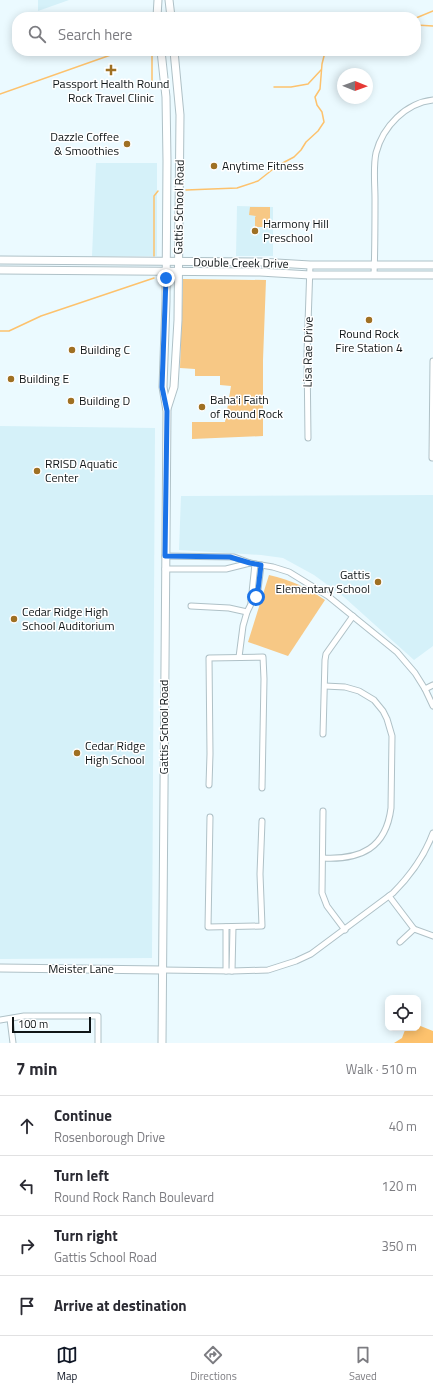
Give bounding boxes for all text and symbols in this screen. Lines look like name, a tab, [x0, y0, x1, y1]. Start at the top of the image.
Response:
search box	[12, 12, 421, 56]
icon: search	[26, 23, 48, 45]
text: Search here	[58, 23, 132, 46]
marker: Passport Health Round Rock Travel Clinic	[105, 64, 117, 76]
north arrow	[337, 68, 373, 104]
place label: Passport Health Round Rock Travel Clinic	[53, 74, 169, 107]
place label: Dazzle Coffee & Smoothies	[50, 127, 119, 160]
marker: Dazzle Coffee & Smoothies	[122, 139, 132, 149]
place label: Anytime Fitness	[222, 156, 304, 175]
street label: Gattis School Road	[168, 159, 189, 255]
marker: Anytime Fitness	[209, 161, 219, 171]
place label: Harmony Hill Preschool	[263, 214, 329, 247]
marker: Harmony Hill Preschool	[250, 226, 260, 236]
street label: Double Creek Drive	[193, 252, 289, 273]
route end	[157, 269, 175, 287]
marker: Round Rock Fire Station 4	[364, 315, 374, 325]
street label: Lisa Rae Drive	[297, 316, 318, 388]
place label: Round Rock Fire Station 4	[335, 324, 403, 357]
place label: Building C	[80, 340, 130, 359]
marker: Building C	[67, 345, 77, 355]
place label: Building E	[19, 369, 69, 388]
marker: Building E	[6, 374, 16, 384]
place label: Baha'i Faith of Round Rock	[210, 390, 283, 423]
place label: Building D	[79, 391, 130, 410]
marker: Building D	[66, 396, 76, 406]
marker: Baha'i Faith of Round Rock	[197, 402, 207, 412]
place label: RRISD Aquatic Center	[45, 454, 117, 487]
marker: RRISD Aquatic Center	[32, 466, 42, 476]
place label: Gattis Elementary School	[276, 565, 370, 598]
marker: Gattis Elementary School	[373, 577, 383, 587]
route start	[247, 588, 265, 606]
place label: Cedar Ridge High School Auditorium	[22, 602, 115, 635]
marker: Cedar Ridge High School Auditorium	[9, 614, 19, 624]
street label: Gattis School Road	[154, 680, 173, 774]
place label: Cedar Ridge High School	[85, 736, 145, 769]
marker: Cedar Ridge High School	[72, 748, 82, 758]
street label: Meister Lane	[48, 959, 114, 978]
map controls	[385, 995, 421, 1031]
button: locate	[385, 995, 421, 1031]
scale bar	[12, 1015, 91, 1034]
text: 100 m	[18, 1016, 48, 1032]
text: 7 min	[16, 1056, 57, 1082]
text: Walk · 510 m	[346, 1059, 417, 1079]
text: Continue	[54, 1104, 112, 1127]
icon: ahead	[16, 1115, 38, 1137]
text: 40 m	[389, 1116, 417, 1136]
text: Rosenborough Drive	[54, 1127, 165, 1147]
text: Turn left	[54, 1164, 109, 1187]
icon: left	[16, 1175, 38, 1197]
text: 120 m	[381, 1176, 417, 1196]
text: Round Rock Ranch Boulevard	[54, 1187, 214, 1207]
text: Turn right	[54, 1224, 118, 1247]
icon: right	[16, 1235, 38, 1257]
text: 350 m	[381, 1236, 417, 1256]
text: Gattis School Road	[54, 1247, 157, 1267]
text: Arrive at destination	[54, 1294, 187, 1317]
icon: arrive	[16, 1295, 38, 1317]
tab: Map	[56, 1344, 78, 1384]
tab: Directions	[190, 1344, 237, 1384]
tab: Saved	[349, 1344, 377, 1384]

